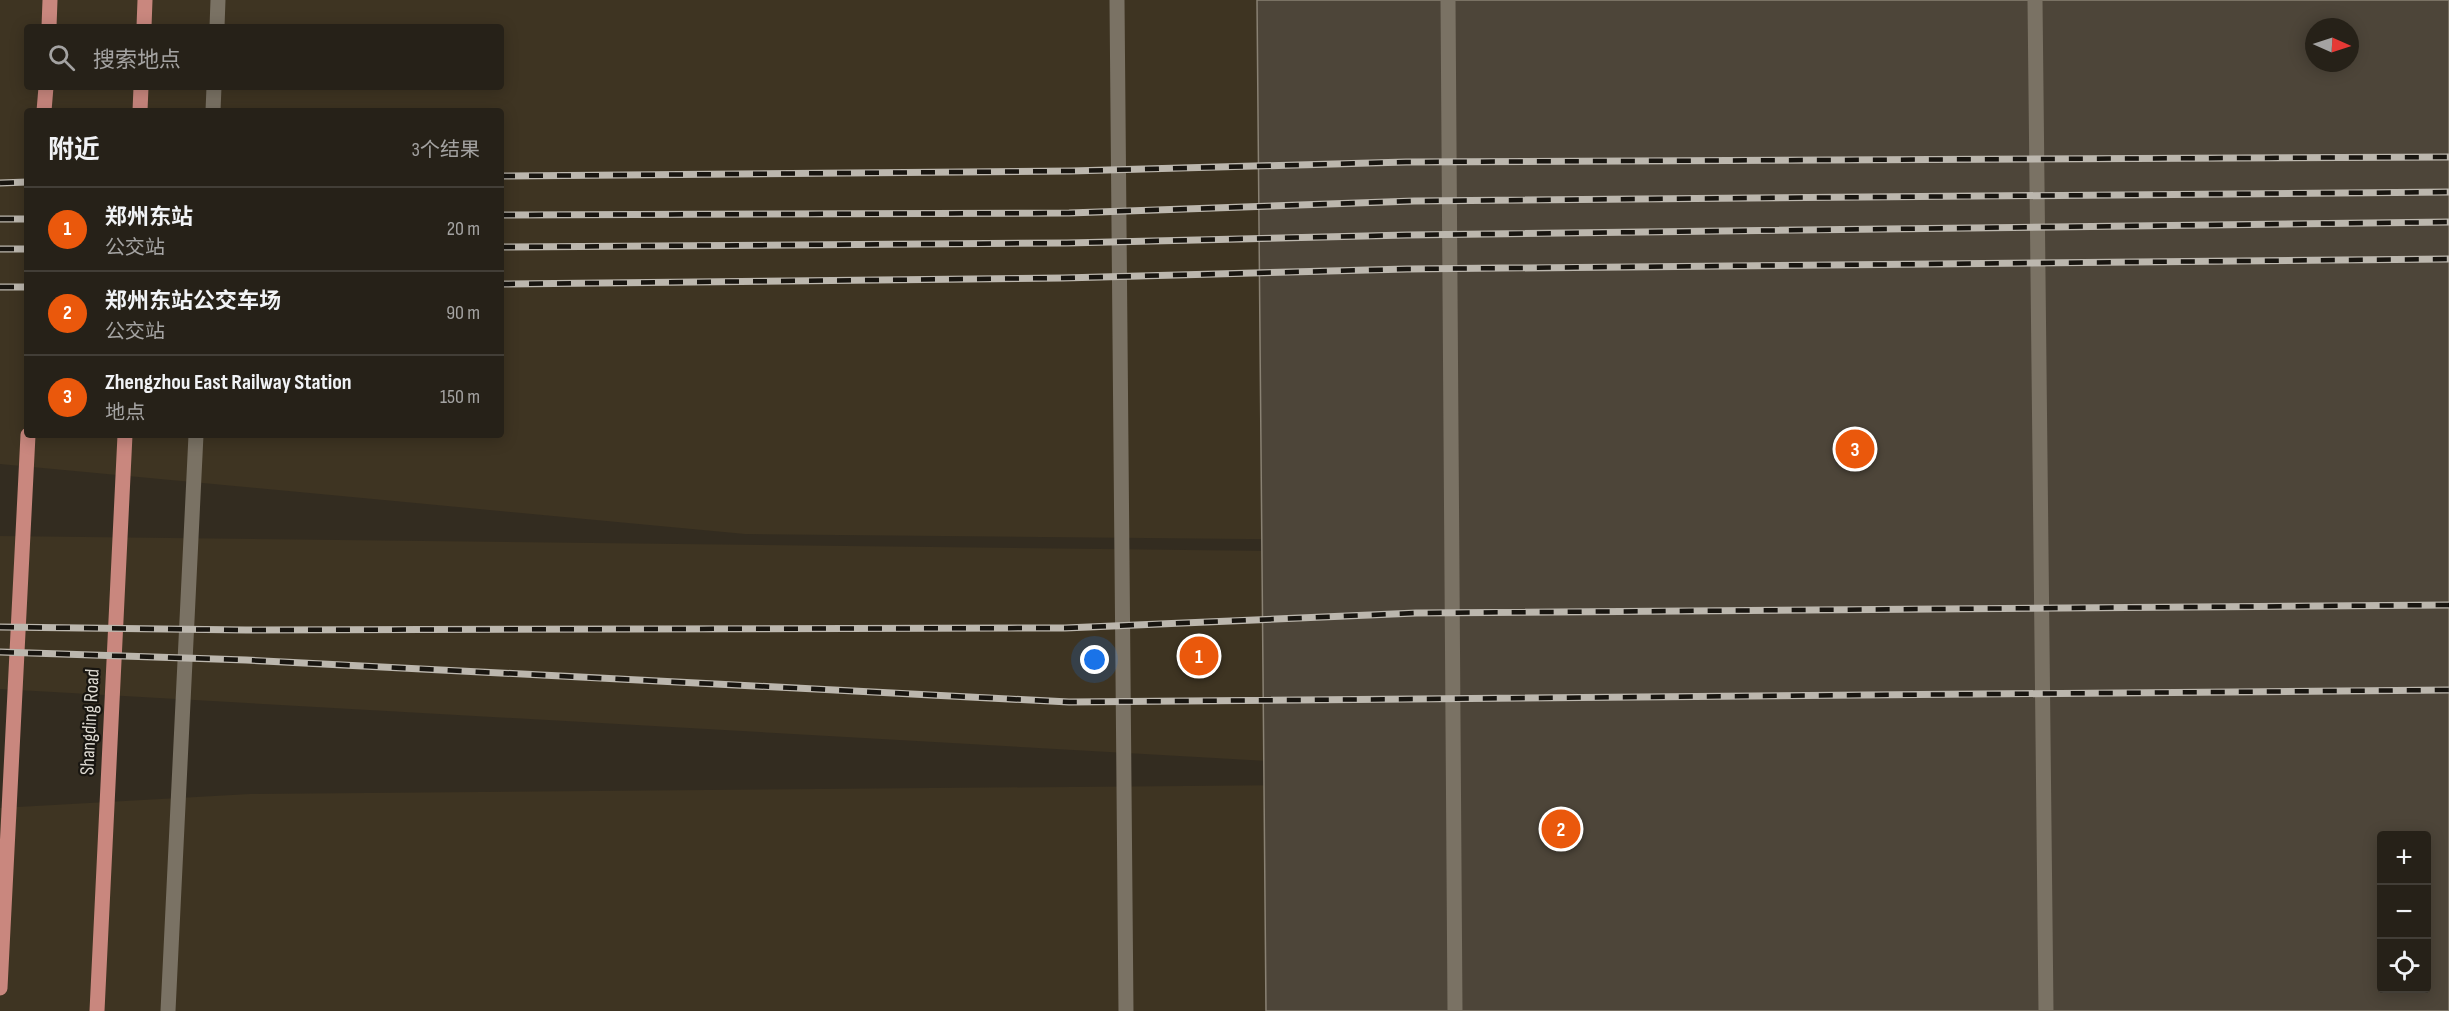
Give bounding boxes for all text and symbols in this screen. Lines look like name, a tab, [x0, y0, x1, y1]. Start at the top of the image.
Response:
north arrow	[2305, 18, 2359, 72]
search box	[24, 24, 504, 90]
icon: search	[45, 41, 78, 74]
text: 搜索地点	[93, 47, 181, 74]
text: 附近	[48, 135, 100, 166]
text: 3个结果	[412, 138, 480, 162]
text: 郑州东站	[105, 204, 193, 231]
text: 1	[64, 217, 71, 241]
text: 20 m	[447, 217, 480, 241]
text: 公交站	[105, 236, 165, 260]
text: 郑州东站公交车场	[105, 288, 281, 315]
text: 2	[63, 301, 72, 325]
text: 90 m	[446, 301, 480, 325]
text: 公交站	[105, 320, 165, 344]
text: Zhengzhou East Railway Station	[105, 369, 352, 396]
text: 3	[63, 385, 72, 409]
text: 150 m	[440, 385, 480, 409]
text: 地点	[105, 401, 145, 425]
pin: 3	[1836, 426, 1874, 472]
pin: 1	[1180, 634, 1218, 678]
your location	[1080, 645, 1109, 674]
street label: Shangding Road	[75, 668, 105, 776]
pin: 2	[1542, 806, 1580, 852]
map controls	[2377, 831, 2431, 993]
button: +	[2377, 831, 2431, 885]
button: −	[2377, 885, 2431, 939]
button: locate	[2377, 939, 2431, 993]

